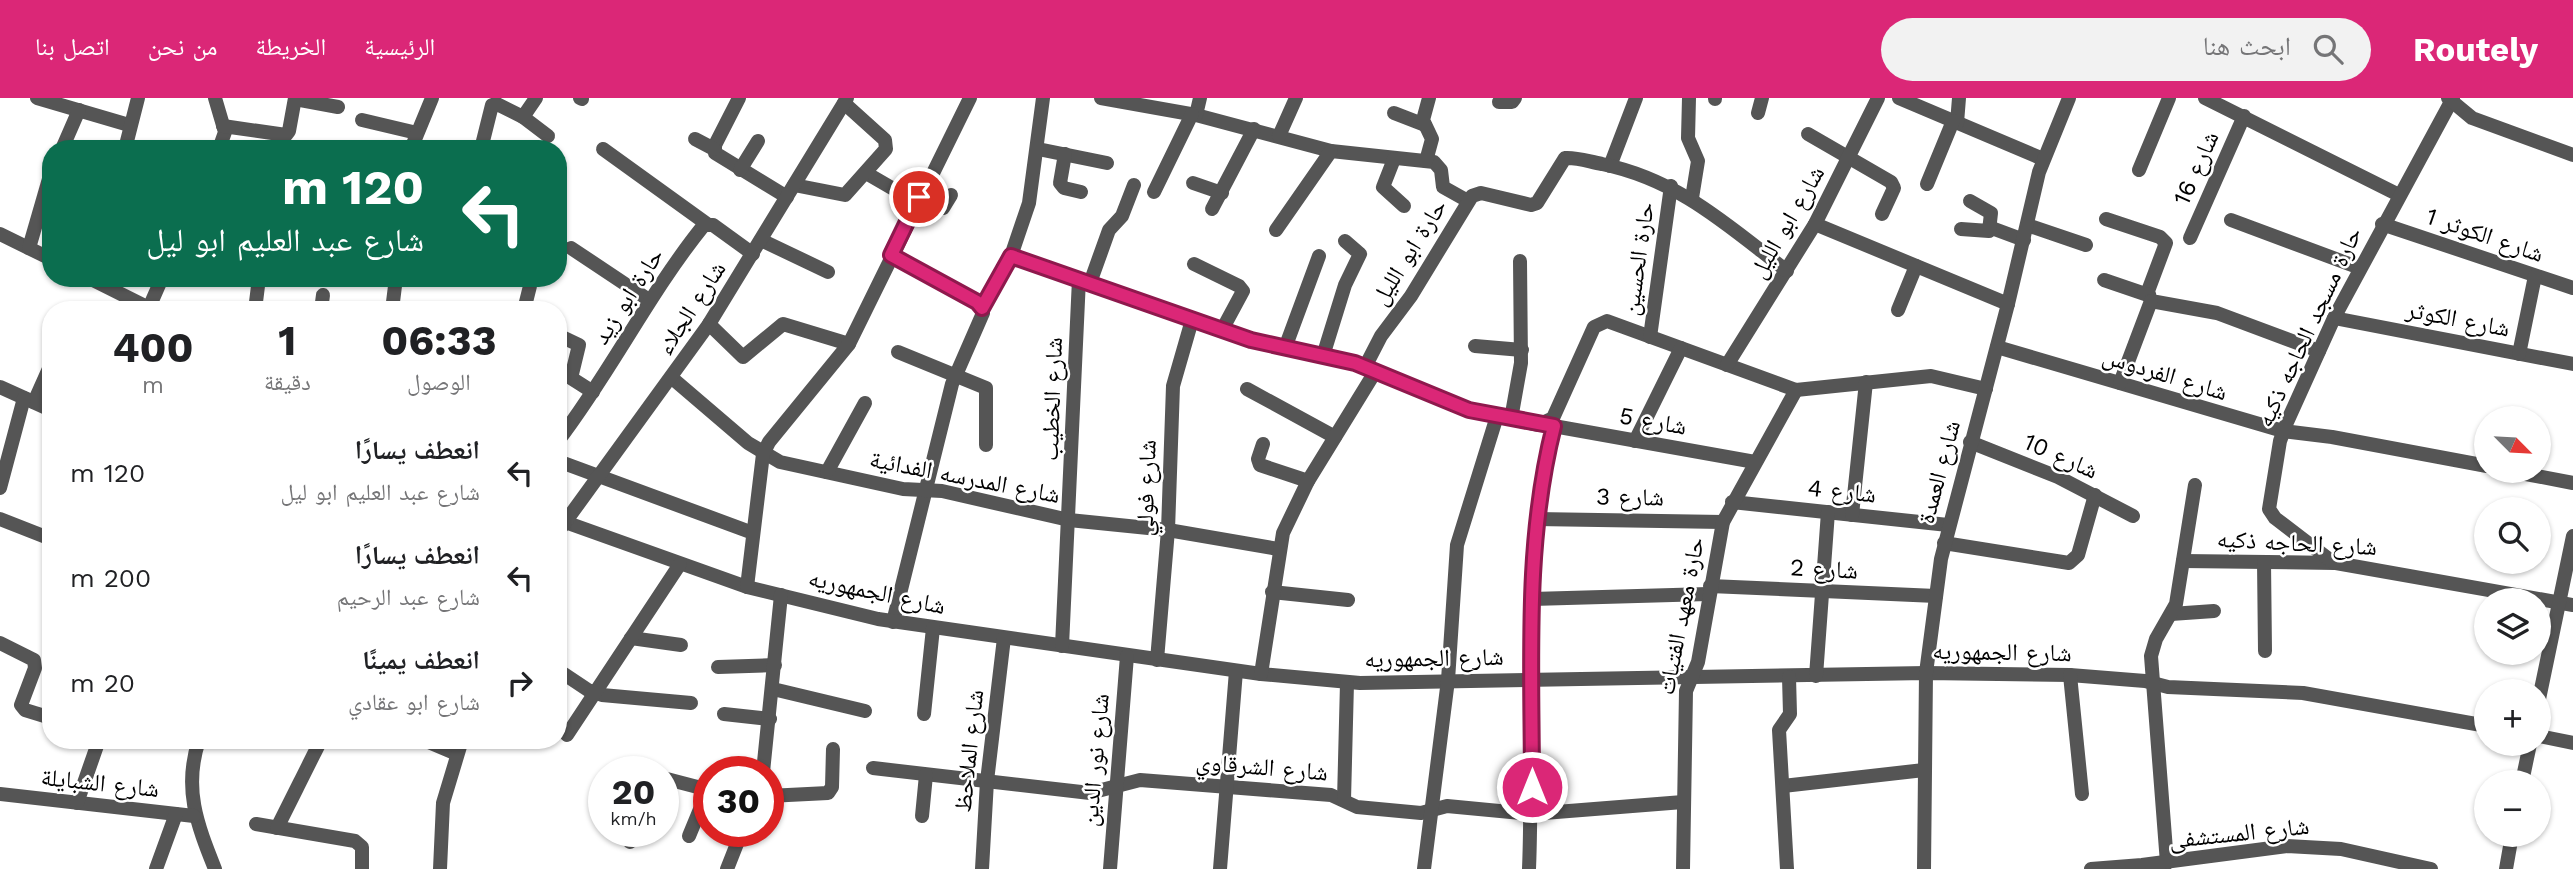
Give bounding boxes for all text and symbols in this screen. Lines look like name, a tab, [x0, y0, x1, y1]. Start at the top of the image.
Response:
search box	[1881, 18, 2371, 81]
icon: search	[2309, 30, 2347, 68]
text: Routely	[2413, 30, 2538, 69]
text: ابحث هنا	[2203, 31, 2291, 61]
text: اتصل بنا	[35, 33, 110, 61]
text: من نحن	[148, 33, 217, 61]
text: الخريطة	[255, 33, 326, 61]
text: الرئيسية	[364, 33, 435, 61]
street label: شارع 16	[2167, 127, 2226, 210]
text: 120 m	[282, 158, 424, 216]
street label: شارع ابو الليل	[1744, 161, 1831, 284]
pin	[889, 167, 949, 227]
icon: left	[448, 168, 539, 259]
icon: arrive	[900, 178, 938, 216]
street label: حارة ابو الليل	[1365, 194, 1453, 310]
street label: حارة الحسين	[1616, 201, 1660, 317]
street label: شارع الكوثر 1	[2422, 202, 2547, 269]
text: شارع عبد العليم ابو ليل	[146, 221, 424, 259]
street label: حارة مسجد الحاجه ذكيه	[2250, 223, 2368, 431]
street label: حارة ابو زيد	[587, 243, 669, 349]
street label: شارع الجلاء	[650, 256, 732, 361]
street label: شارع الكوثر	[2403, 295, 2512, 344]
text: 1	[278, 316, 296, 365]
text: 06:33	[381, 316, 497, 365]
text: 400	[112, 323, 194, 372]
street label: شارع الخطيب	[1036, 337, 1069, 461]
street label: شارع الفردوس	[2099, 342, 2231, 407]
text: دقيقة	[264, 369, 311, 396]
text: الوصول	[407, 369, 471, 396]
text: m	[142, 372, 164, 399]
street label: شارع 5	[1617, 401, 1689, 442]
north arrow	[2474, 406, 2552, 483]
map controls	[2474, 406, 2551, 847]
street label: شارع العمدة	[1912, 417, 1967, 527]
street label: شارع 10	[2019, 427, 2102, 486]
text: انعطف يسارًا	[355, 435, 480, 465]
street label: شارع فولي	[1130, 439, 1167, 537]
street label: شارع المدرسه الفدائية	[867, 445, 1063, 510]
icon: left	[501, 454, 539, 492]
text: 120 m	[70, 458, 145, 488]
street label: شارع 4	[1806, 473, 1878, 509]
text: شارع عبد العليم ابو ليل	[280, 479, 480, 506]
street label: شارع 3	[1596, 482, 1664, 513]
button: search	[2474, 497, 2551, 574]
street label: شارع الحاجه ذكيه	[2216, 525, 2378, 562]
street label: حارة معهد الفتيات	[1652, 535, 1710, 697]
text: انعطف يسارًا	[355, 540, 480, 570]
street label: شارع 2	[1789, 553, 1859, 586]
icon: left	[501, 559, 539, 597]
text: 200 m	[70, 563, 151, 593]
street label: شارع الجمهوريه	[806, 564, 948, 621]
text: شارع عبد الرحيم	[337, 584, 480, 611]
button: layers	[2474, 588, 2551, 665]
street label: شارع الجمهوريه	[1932, 637, 2072, 668]
street label: شارع الجمهوريه	[1364, 643, 1504, 674]
text: انعطف يمينًا	[362, 645, 480, 675]
icon: right	[501, 664, 539, 702]
text: 20 m	[70, 668, 135, 698]
button: +	[2474, 679, 2551, 756]
street label: شارع الملاحظ	[949, 688, 990, 814]
text: شارع ابو عقادي	[348, 689, 480, 716]
street label: شارع نور الدين	[1075, 692, 1116, 828]
street label: شارع الشرقاوي	[1194, 747, 1329, 792]
position arrow	[1495, 750, 1569, 824]
speed limit sign: 30	[693, 756, 784, 847]
street label: شارع الشبايلة	[39, 763, 160, 804]
button: −	[2474, 770, 2551, 847]
text: 20	[612, 771, 655, 813]
text: km/h	[610, 808, 657, 829]
street label: شارع المستشفى	[2168, 812, 2311, 855]

